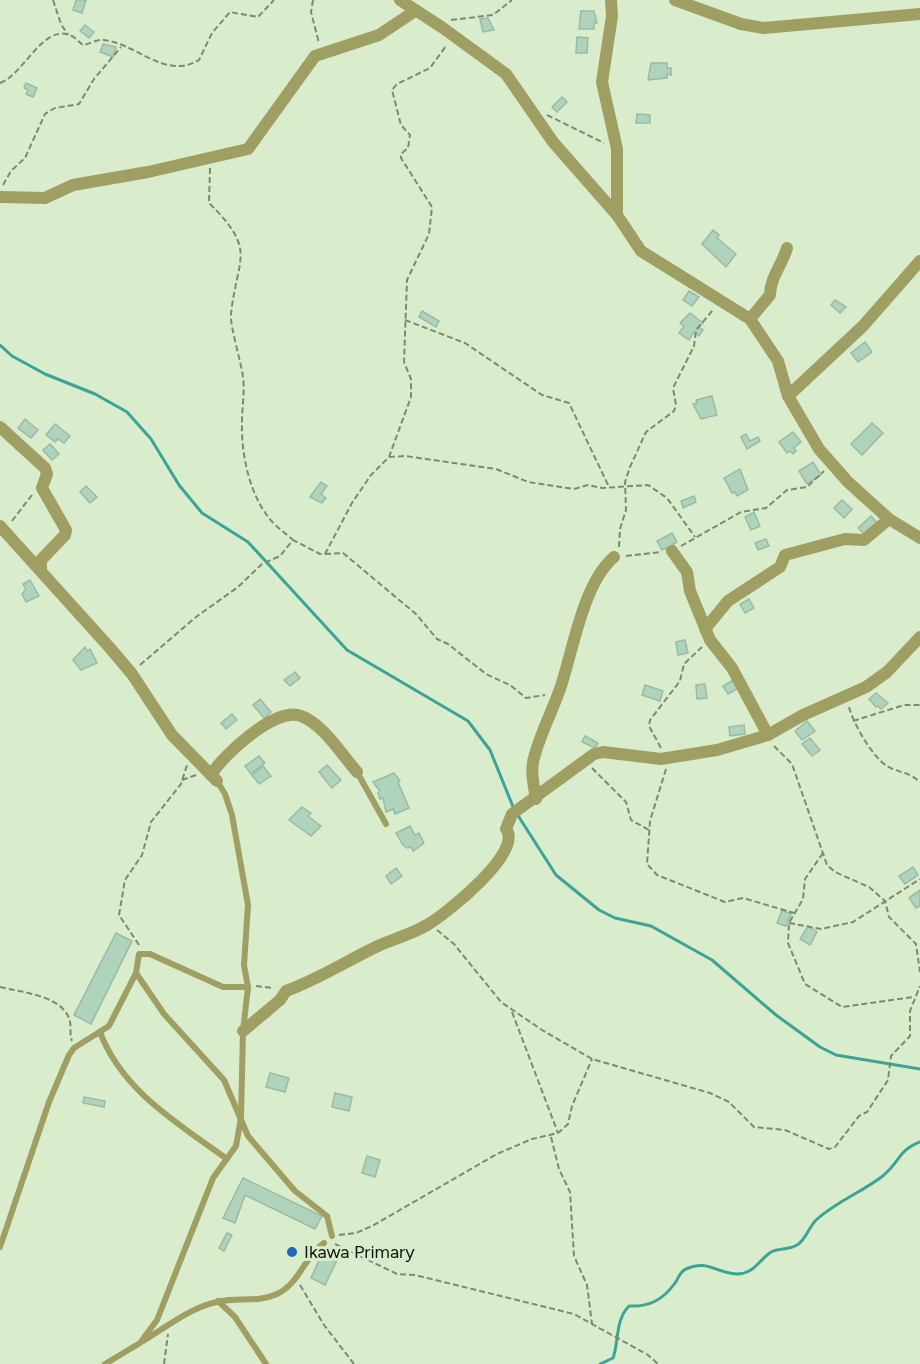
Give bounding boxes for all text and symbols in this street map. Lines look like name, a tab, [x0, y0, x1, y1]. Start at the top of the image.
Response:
place label: Ikawa Primary	[304, 1241, 415, 1263]
marker: Ikawa Primary	[285, 1245, 299, 1259]

